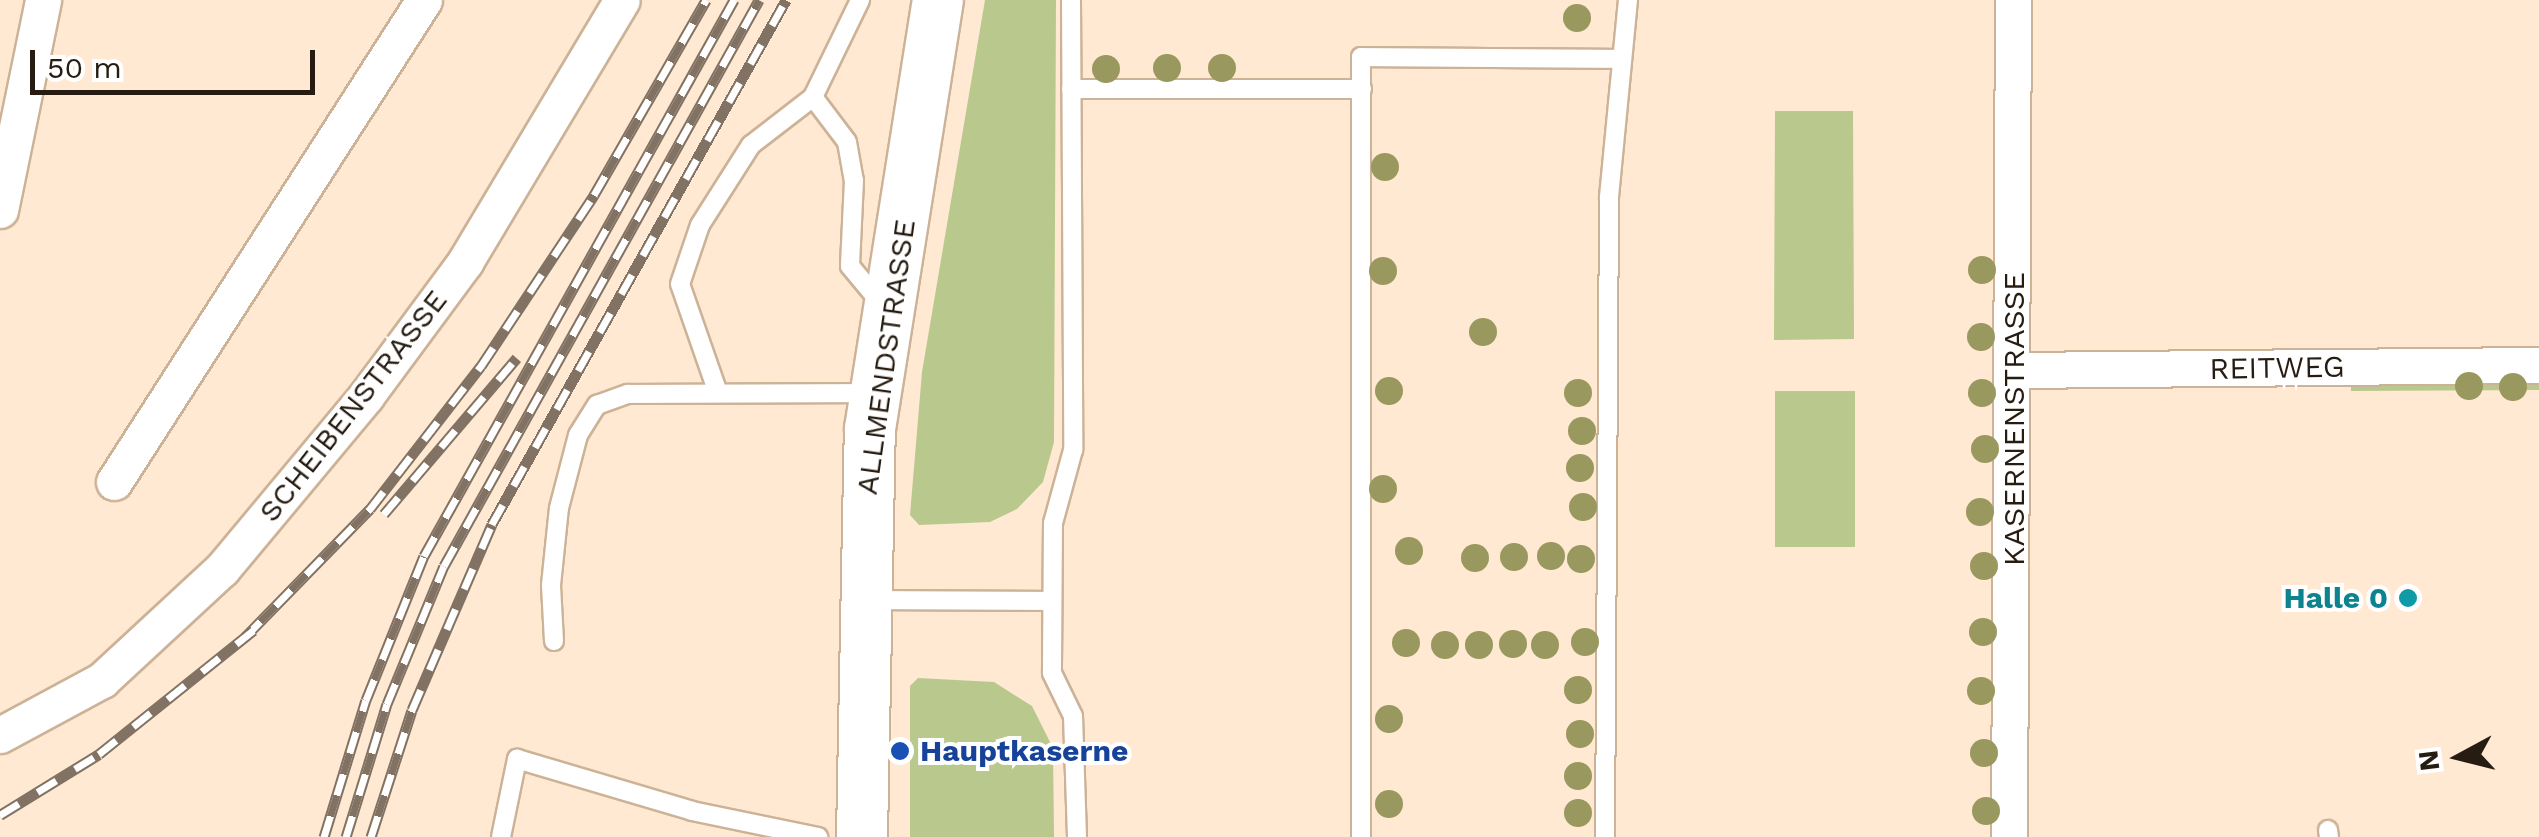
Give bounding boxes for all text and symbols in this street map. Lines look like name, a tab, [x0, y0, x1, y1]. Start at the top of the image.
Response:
scale bar	[35, 30, 320, 92]
text: 50 m	[47, 50, 122, 85]
street label: ALLMENDSTRASSE	[849, 217, 923, 497]
street label: KASERNENSTRASSE	[1996, 272, 2032, 566]
street label: SCHEIBENSTRASSE	[251, 283, 455, 529]
street label: REITWEG	[2209, 349, 2345, 387]
place label: Halle 0	[2284, 580, 2388, 616]
marker: Halle 0	[2397, 587, 2419, 609]
north arrow	[2409, 707, 2509, 807]
place label: Hauptkaserne	[920, 733, 1128, 769]
marker: Hauptkaserne	[889, 740, 911, 762]
text: N	[2411, 748, 2446, 773]

